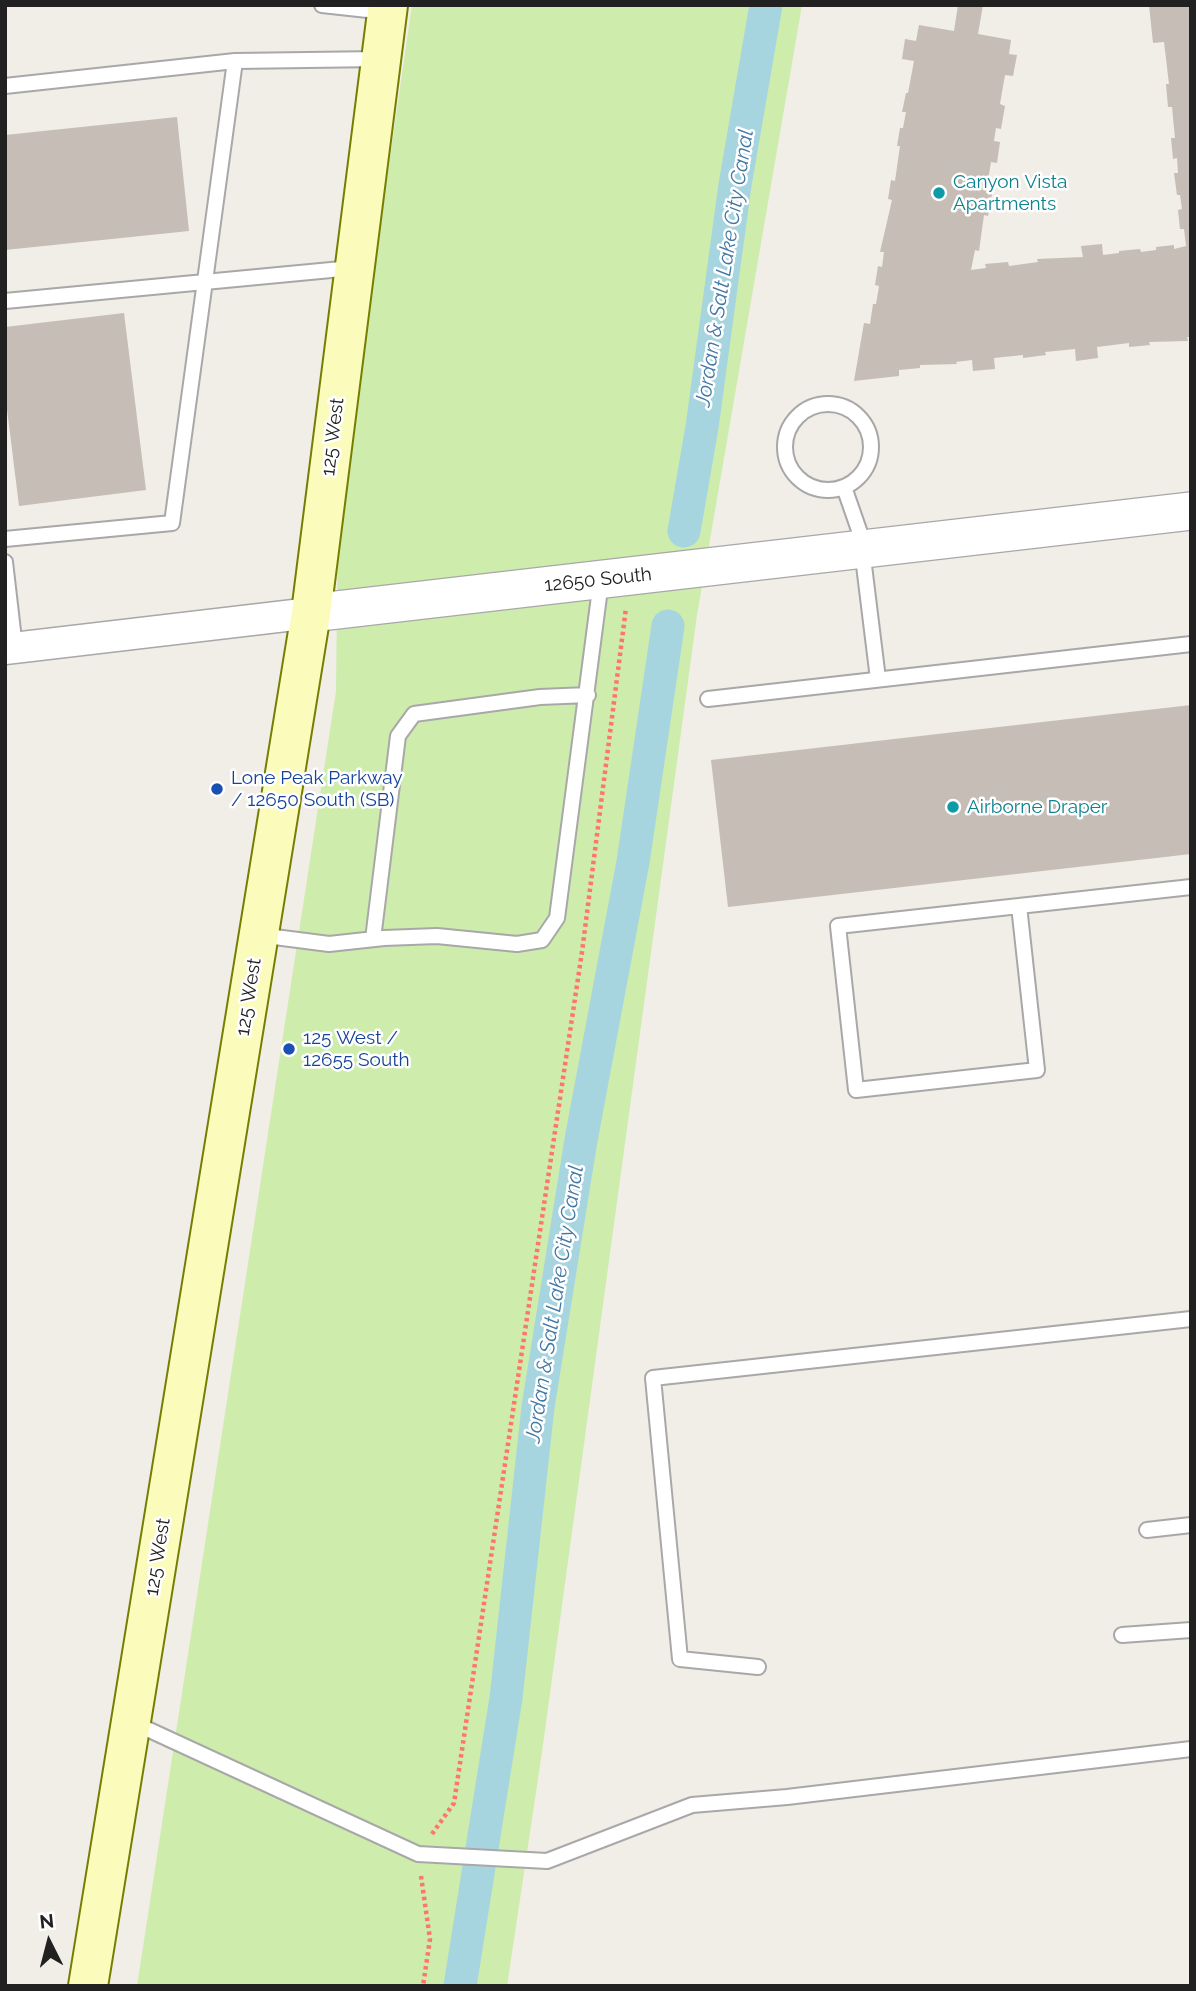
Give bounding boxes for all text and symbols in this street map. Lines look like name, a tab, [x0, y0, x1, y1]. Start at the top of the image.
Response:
water label: Jordan & Salt Lake City Canal	[691, 128, 759, 408]
place label: Canyon Vista Apartments	[953, 171, 1067, 215]
marker: Canyon Vista Apartments	[931, 185, 947, 201]
street label: 125 West	[317, 397, 349, 477]
street label: 12650 South	[543, 563, 653, 597]
place label: Lone Peak Parkway / 12650 South (SB)	[231, 767, 403, 811]
marker: Lone Peak Parkway / 12650 South (SB)	[209, 781, 225, 797]
place label: Airborne Draper	[967, 796, 1108, 818]
marker: Airborne Draper	[945, 799, 961, 815]
street label: 125 West	[232, 956, 266, 1038]
place label: 125 West / 12655 South	[303, 1027, 410, 1071]
marker: 125 West / 12655 South	[281, 1041, 297, 1057]
water label: Jordan & Salt Lake City Canal	[521, 1164, 589, 1444]
street label: 125 West	[141, 1516, 175, 1598]
north arrow	[14, 1907, 84, 1977]
text: N	[38, 1909, 55, 1933]

